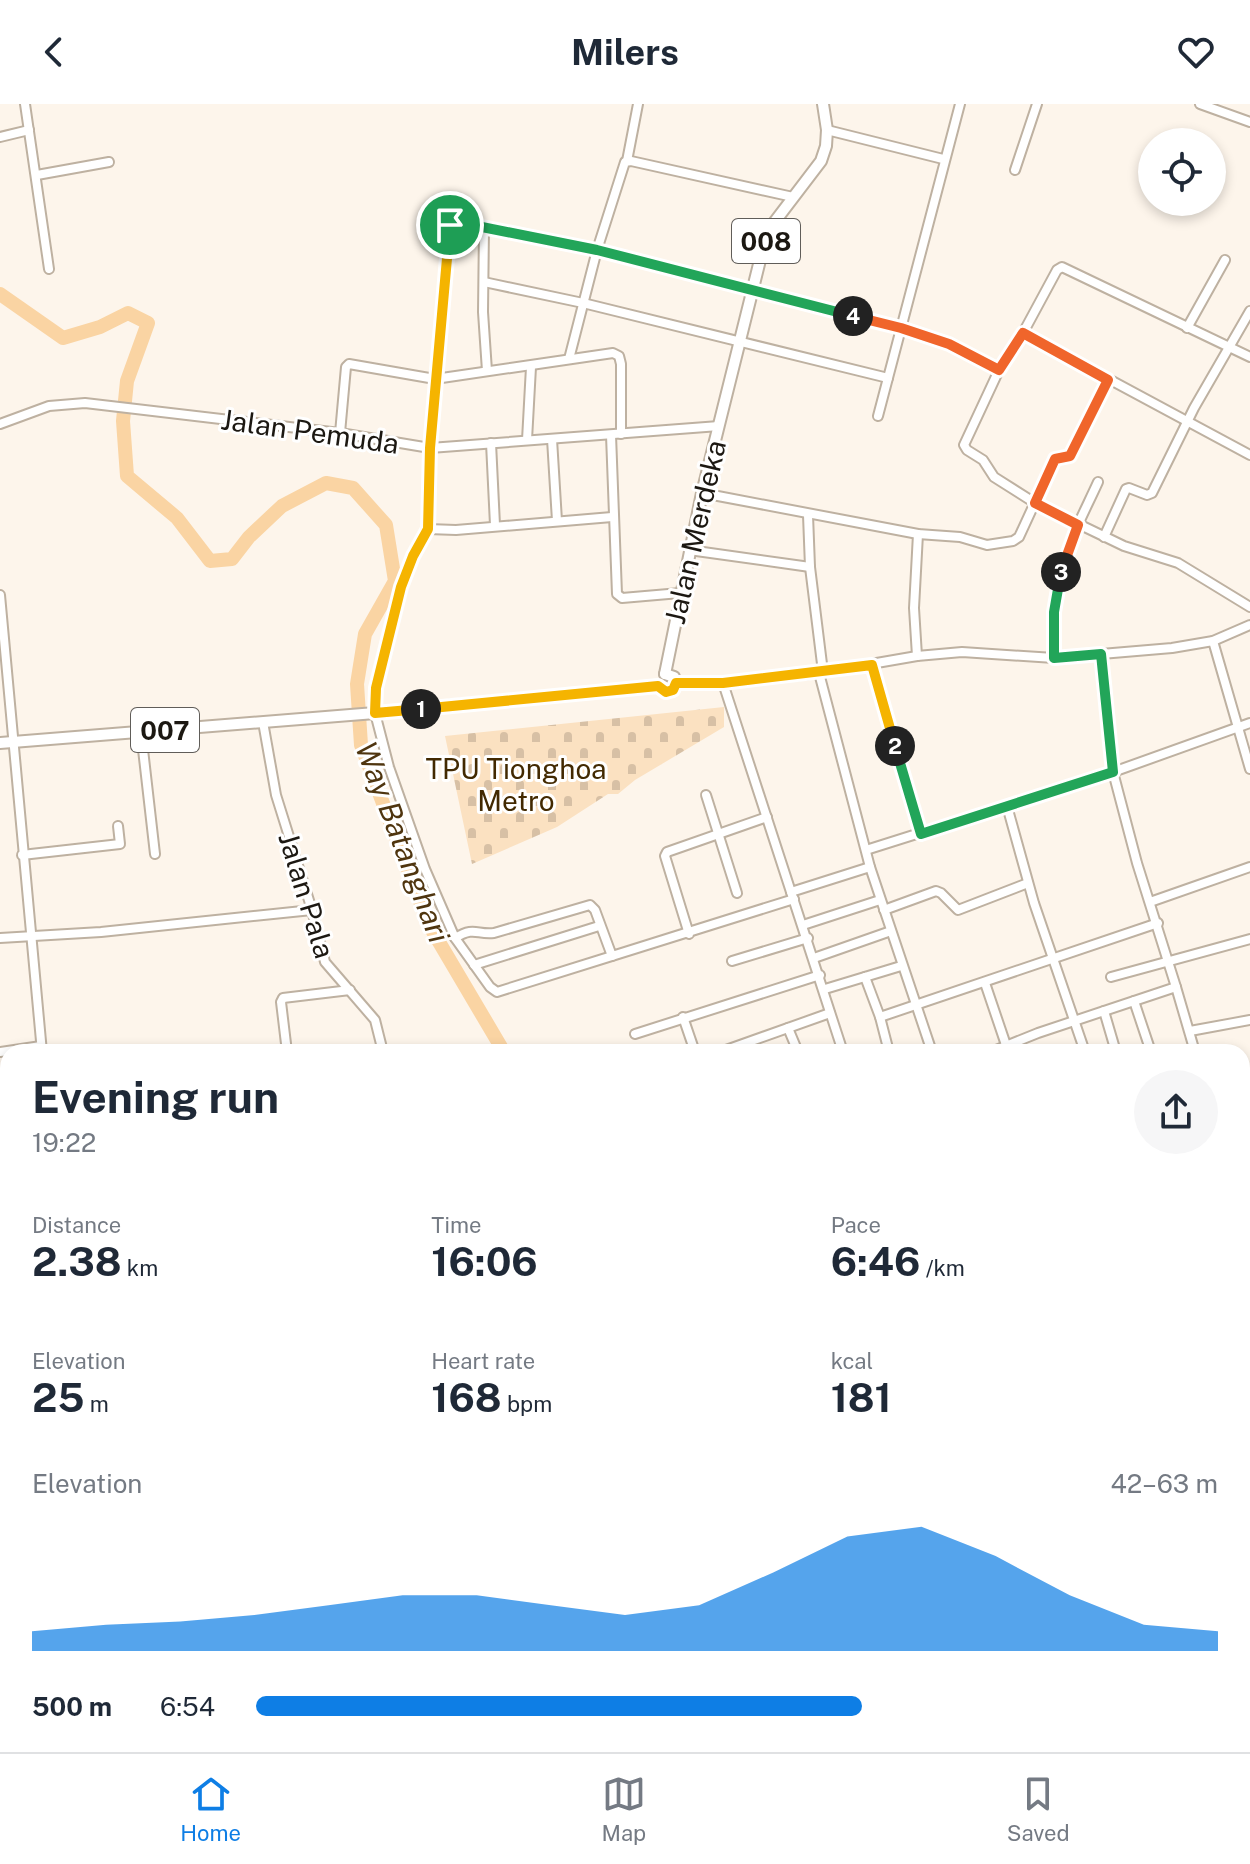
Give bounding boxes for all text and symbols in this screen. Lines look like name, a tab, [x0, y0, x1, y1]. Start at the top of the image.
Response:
icon: back	[32, 30, 76, 74]
icon: heart	[1174, 30, 1218, 74]
text: Milers	[571, 31, 679, 73]
map controls	[1138, 128, 1226, 216]
button: locate	[1138, 128, 1226, 216]
pin	[416, 191, 484, 259]
icon: arrive	[428, 203, 472, 247]
road number: 008	[732, 219, 800, 263]
pin: 4	[833, 296, 873, 336]
text: 4	[846, 303, 860, 329]
street label: Jalan Pemuda	[219, 402, 401, 460]
street label: Jalan Merdeka	[658, 437, 732, 627]
pin: 3	[1041, 552, 1081, 592]
text: 3	[1054, 559, 1068, 585]
pin: 1	[401, 689, 441, 729]
text: 1	[416, 696, 426, 722]
road number: 007	[131, 708, 199, 752]
pin: 2	[875, 726, 915, 766]
text: 2	[888, 733, 902, 759]
water label: Way Batanghari	[348, 737, 458, 948]
park label: TPU Tionghoa Metro	[425, 752, 607, 817]
street label: Jalan Pala	[272, 828, 342, 962]
button: share	[1134, 1070, 1218, 1154]
text: Evening run	[32, 1071, 279, 1123]
text: 19:22	[32, 1127, 96, 1158]
text: Distance	[32, 1212, 121, 1238]
text: Time	[431, 1212, 481, 1238]
text: Pace	[831, 1212, 881, 1238]
text: 2.38	[32, 1238, 122, 1285]
text: 16:06	[431, 1238, 538, 1285]
text: 6:46	[831, 1238, 920, 1285]
text: km	[122, 1255, 158, 1281]
text: /km	[920, 1255, 965, 1281]
text: Elevation	[32, 1348, 125, 1374]
text: Heart rate	[431, 1348, 535, 1374]
text: kcal	[831, 1348, 873, 1374]
text: 25	[32, 1374, 84, 1421]
text: 168	[431, 1374, 502, 1421]
text: 181	[831, 1374, 892, 1421]
text: m	[84, 1391, 109, 1417]
text: bpm	[502, 1391, 552, 1417]
text: Elevation	[32, 1468, 142, 1499]
text: 42–63 m	[1111, 1468, 1218, 1499]
text: 500 m	[32, 1691, 112, 1722]
text: 6:54	[160, 1691, 215, 1722]
tab: Home	[180, 1772, 241, 1846]
tab: Map	[602, 1772, 646, 1846]
tab: Saved	[1007, 1772, 1070, 1846]

